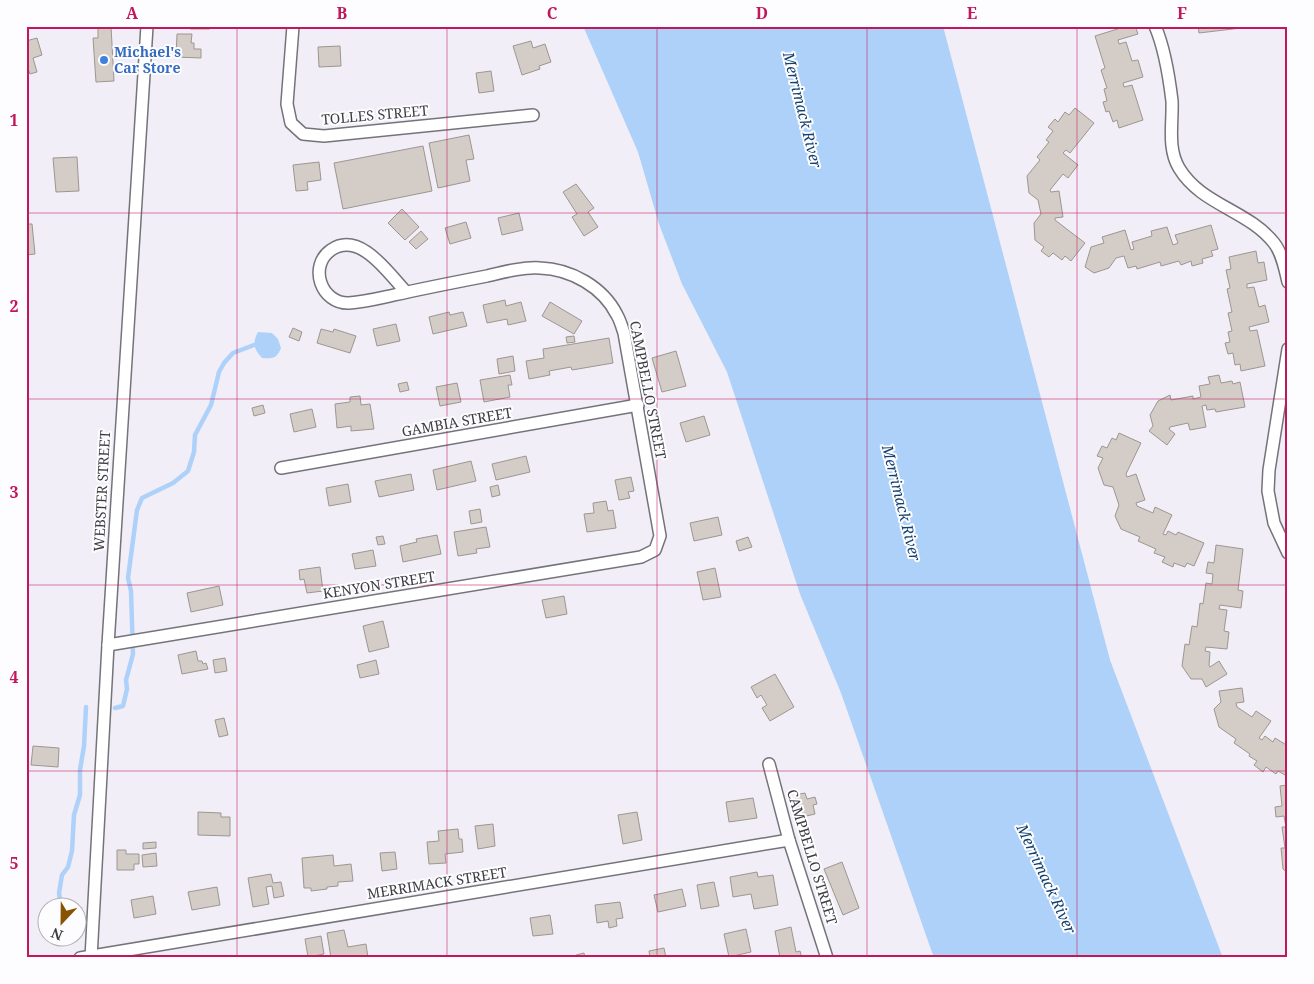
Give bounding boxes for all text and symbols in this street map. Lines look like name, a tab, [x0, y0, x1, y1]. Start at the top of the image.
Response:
text: A	[126, 2, 139, 24]
text: B	[337, 2, 348, 24]
text: C	[547, 2, 558, 24]
text: D	[756, 2, 768, 24]
text: E	[967, 2, 977, 24]
text: F	[1177, 2, 1187, 24]
place label: Michael's Car Store	[114, 42, 181, 77]
water label: Merrimack River	[779, 49, 827, 171]
marker: Michael's Car Store	[98, 54, 110, 66]
street label: TOLLES STREET	[321, 100, 430, 129]
text: 1	[9, 109, 19, 131]
text: 2	[9, 295, 19, 317]
street label: CAMPBELLO STREET	[626, 319, 671, 461]
street label: GAMBIA STREET	[400, 402, 514, 441]
street label: WEBSTER STREET	[89, 430, 114, 552]
water label: Merrimack River	[878, 442, 926, 564]
text: 3	[9, 481, 19, 503]
street label: KENYON STREET	[321, 566, 437, 603]
text: 4	[9, 666, 19, 688]
street label: CAMPBELLO STREET	[783, 787, 842, 927]
water label: Merrimack River	[1012, 820, 1082, 938]
text: 5	[9, 852, 19, 874]
street label: MERRIMACK STREET	[366, 862, 509, 903]
north arrow	[38, 896, 88, 946]
text: N	[48, 924, 66, 945]

